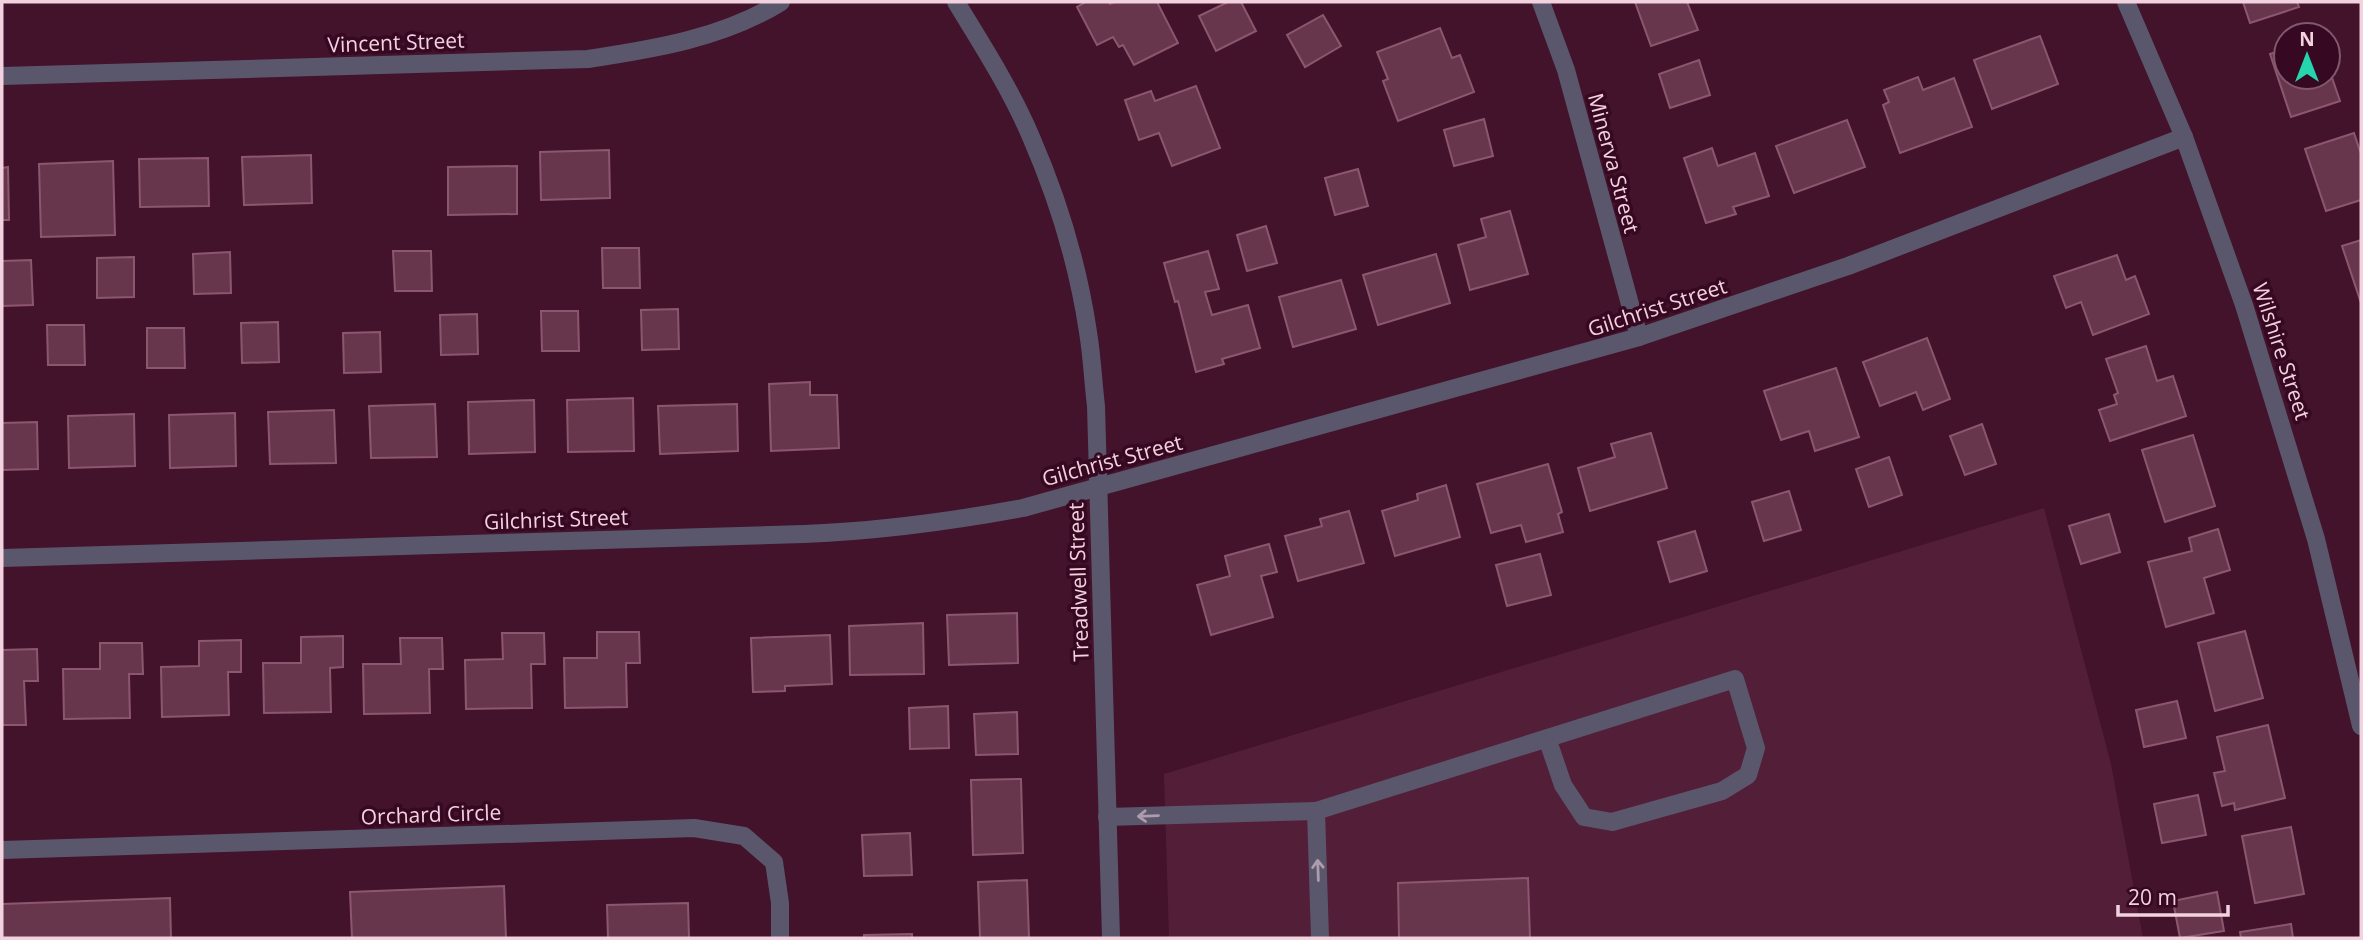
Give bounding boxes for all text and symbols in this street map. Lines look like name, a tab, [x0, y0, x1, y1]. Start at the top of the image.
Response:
north arrow	[2272, 21, 2342, 91]
street label: Vincent Street	[327, 26, 465, 58]
text: N	[2299, 26, 2315, 52]
street label: Minerva Street	[1582, 90, 1646, 236]
street label: Gilchrist Street	[1584, 271, 1730, 343]
street label: Wilshire Street	[2247, 279, 2317, 423]
street label: Gilchrist Street	[1039, 428, 1185, 492]
street label: Gilchrist Street	[483, 502, 629, 536]
street label: Treadwell Street	[1061, 502, 1095, 662]
street label: Orchard Circle	[360, 798, 502, 830]
one-way arrow	[1137, 809, 1160, 822]
one-way arrow	[1311, 859, 1324, 882]
scale bar	[2118, 874, 2228, 918]
text: 20 m	[2128, 883, 2177, 911]

